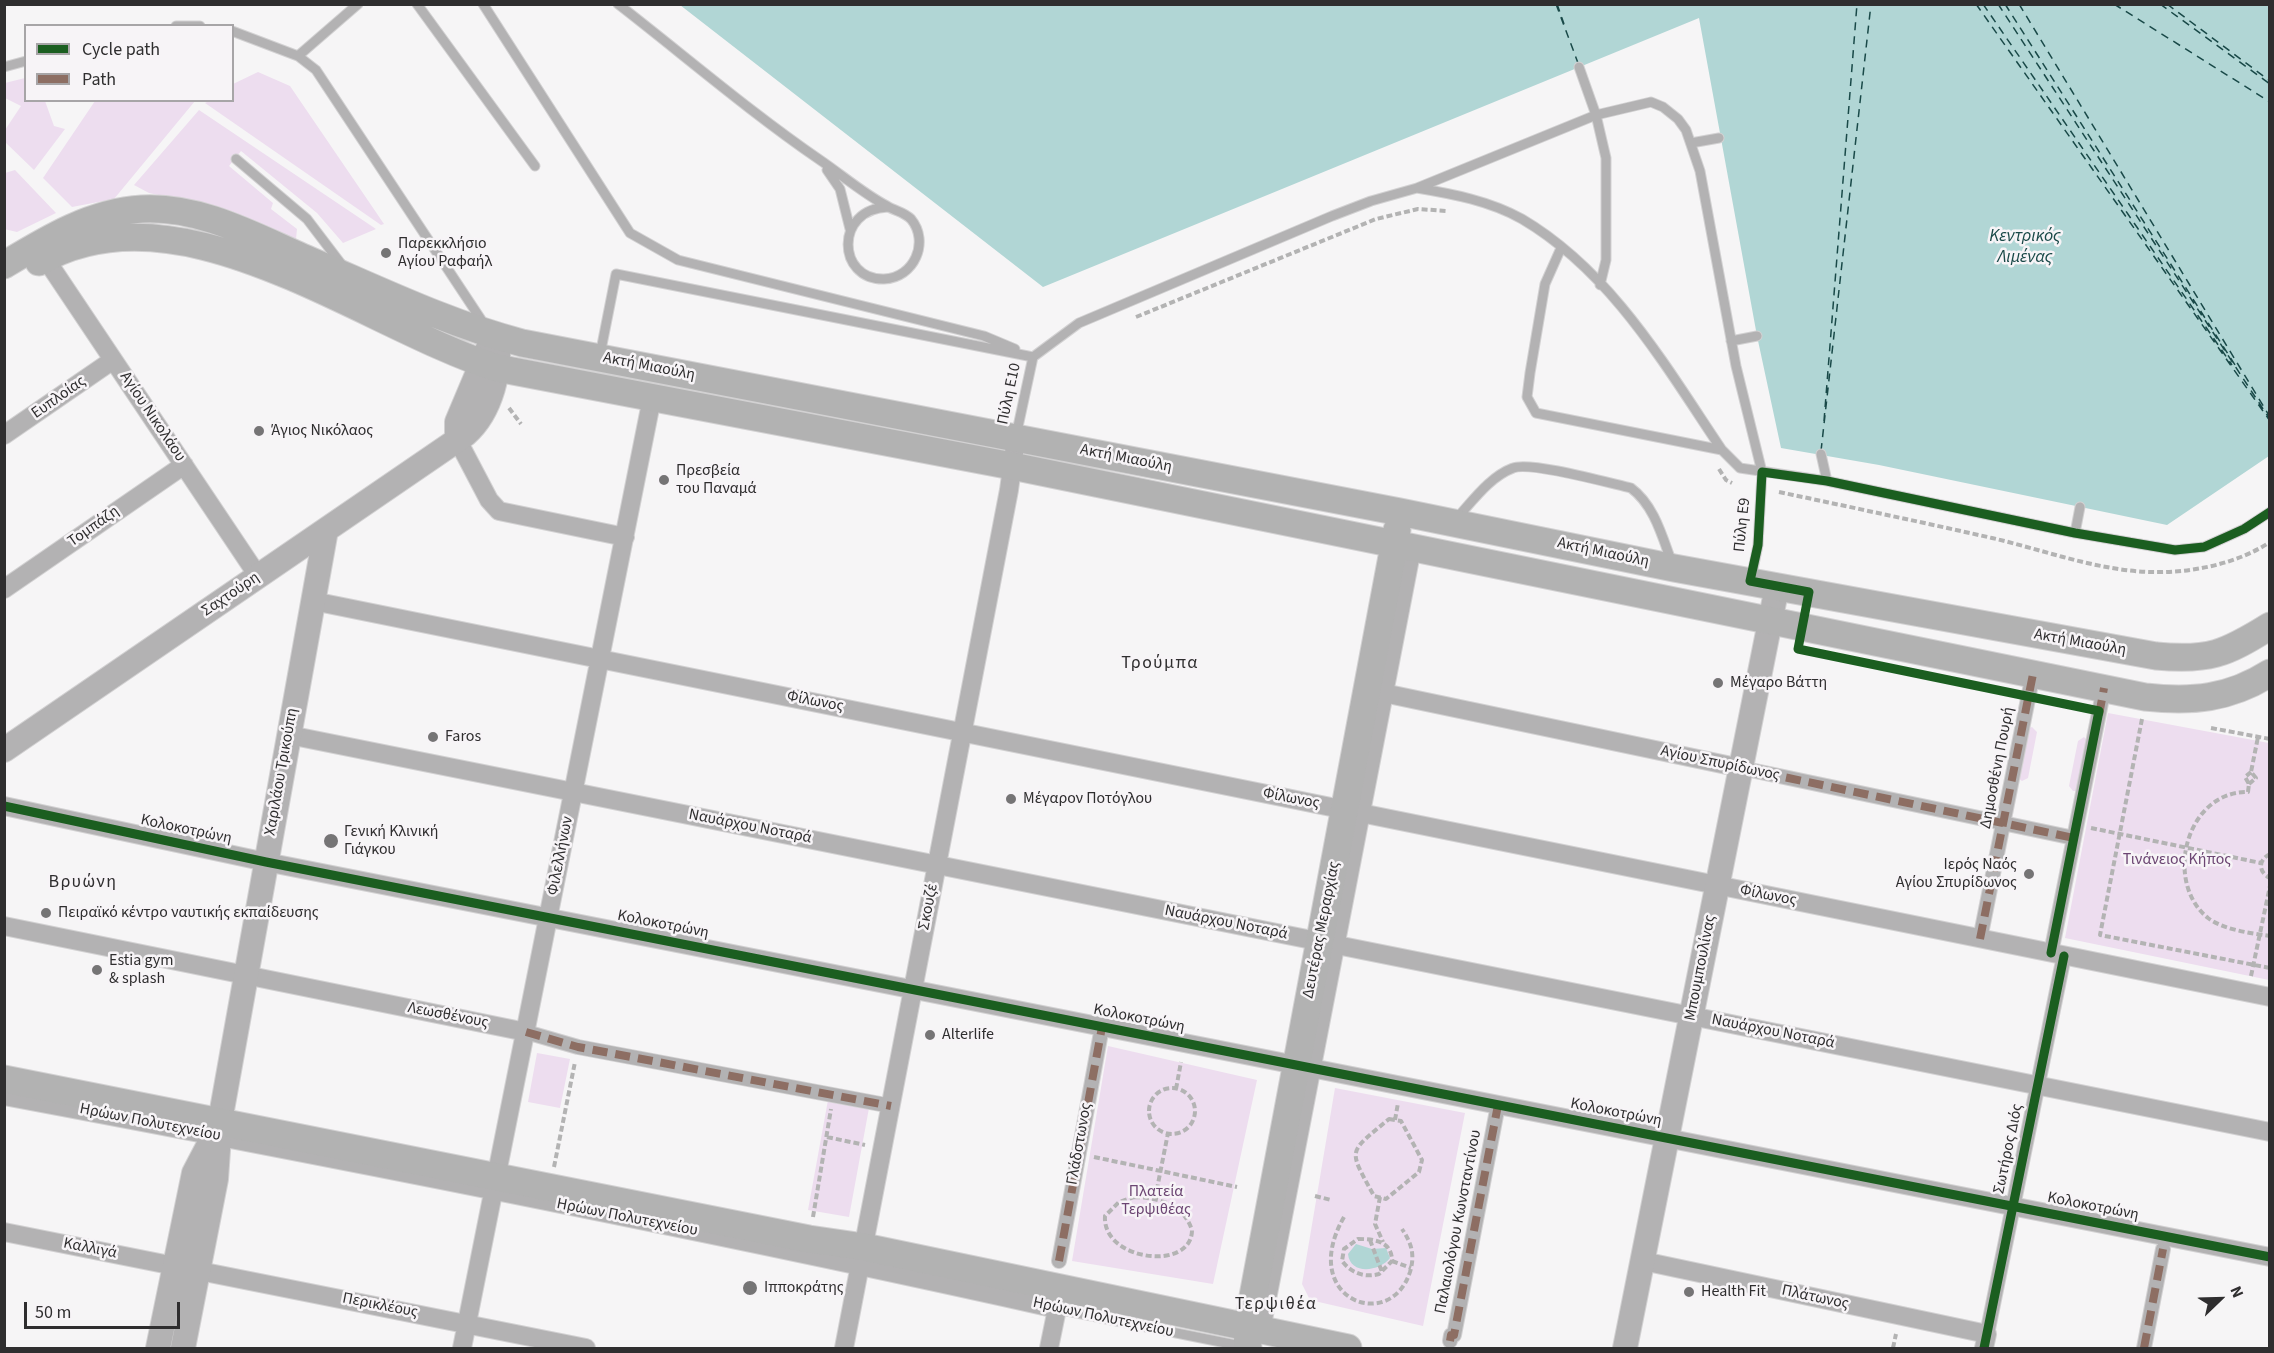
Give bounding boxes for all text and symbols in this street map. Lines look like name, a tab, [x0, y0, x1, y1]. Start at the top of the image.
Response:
legend	[24, 24, 234, 102]
text: Cycle path	[82, 37, 160, 62]
text: Path	[82, 67, 116, 92]
water label: Κεντρικός Λιμένας	[1989, 226, 2061, 268]
place label: Παρεκκλήσιο Αγίου Ραφαήλ	[398, 234, 492, 272]
marker: Παρεκκλήσιο Αγίου Ραφαήλ	[379, 246, 393, 260]
street label: Ακτή Μιαούλη	[601, 349, 697, 385]
street label: Πύλη Ε10	[994, 362, 1026, 426]
street label: Αγίου Νικολάου	[115, 368, 189, 466]
street label: Ευπλοίας	[28, 372, 90, 424]
place label: Άγιος Νικόλαος	[271, 421, 373, 441]
marker: Άγιος Νικόλαος	[252, 424, 266, 438]
street label: Ακτή Μιαούλη	[1078, 441, 1174, 477]
place label: Πρεσβεία του Παναμά	[676, 461, 757, 499]
marker: Πρεσβεία του Παναμά	[657, 473, 671, 487]
street label: Πύλη Ε9	[1731, 497, 1755, 553]
street label: Τομπάζη	[65, 502, 123, 552]
street label: Ακτή Μιαούλη	[1555, 534, 1651, 572]
street label: Σαχτούρη	[198, 569, 264, 621]
street label: Ακτή Μιαούλη	[2032, 625, 2128, 661]
district label: Τρούμπα	[1121, 653, 1199, 675]
place label: Μέγαρο Βάττη	[1730, 673, 1827, 693]
marker: Μέγαρο Βάττη	[1711, 676, 1725, 690]
street label: Φίλωνος	[785, 687, 845, 717]
street label: Δημοσθένη Πουρή	[1977, 706, 2019, 830]
street label: Χαριλάου Τρικούπη	[261, 707, 303, 837]
place label: Faros	[445, 727, 481, 747]
marker: Faros	[426, 730, 440, 744]
street label: Αγίου Σπυρίδωνος	[1659, 742, 1781, 786]
street label: Φίλωνος	[1261, 784, 1321, 814]
place label: Μέγαρον Ποτόγλου	[1023, 789, 1152, 809]
marker: Μέγαρον Ποτόγλου	[1004, 792, 1018, 806]
street label: Ναυάρχου Νοταρά	[687, 806, 813, 848]
street label: Κολοκοτρώνη	[139, 811, 233, 849]
street label: Φιλελλήνων	[544, 815, 578, 897]
place label: Γενική Κλινική Γιάγκου	[344, 822, 438, 860]
marker: Γενική Κλινική Γιάγκου	[322, 832, 340, 850]
park label: Τινάνειος Κήπος	[2123, 850, 2231, 870]
place label: Ιερός Ναός Αγίου Σπυρίδωνος	[1896, 855, 2017, 893]
street label: Δευτέρας Μεραρχίας	[1299, 860, 1345, 1000]
marker: Ιερός Ναός Αγίου Σπυρίδωνος	[2022, 867, 2036, 881]
district label: Βρυώνη	[48, 872, 118, 894]
street label: Φίλωνος	[1738, 881, 1798, 911]
street label: Σκουζέ	[915, 882, 943, 932]
street label: Ναυάρχου Νοταρά	[1163, 902, 1289, 944]
place label: Πειραϊκό κέντρο ναυτικής εκπαίδευσης	[58, 903, 319, 923]
marker: Πειραϊκό κέντρο ναυτικής εκπαίδευσης	[39, 906, 53, 920]
street label: Κολοκοτρώνη	[616, 907, 710, 943]
street label: Μπουμπουλίνας	[1681, 913, 1721, 1023]
place label: Estia gym & splash	[109, 951, 173, 989]
marker: Estia gym & splash	[90, 963, 104, 977]
street label: Λεωσθένους	[406, 999, 490, 1033]
street label: Κολοκοτρώνη	[1092, 1001, 1186, 1037]
street label: Ναυάρχου Νοταρά	[1710, 1011, 1836, 1053]
place label: Alterlife	[942, 1025, 994, 1045]
marker: Alterlife	[923, 1028, 937, 1042]
street label: Κολοκοτρώνη	[1569, 1095, 1663, 1131]
street label: Ηρώων Πολυτεχνείου	[78, 1100, 222, 1146]
street label: Γλάδστωνος	[1063, 1102, 1097, 1186]
street label: Σωτήρος Διός	[1990, 1102, 2028, 1196]
street label: Παλαιολόγου Κωνσταντίνου	[1432, 1128, 1486, 1316]
park label: Πλατεία Τερψιθέας	[1121, 1182, 1191, 1220]
street label: Κολοκοτρώνη	[2046, 1189, 2140, 1225]
street label: Ηρώων Πολυτεχνείου	[555, 1195, 699, 1241]
street label: Καλλιγά	[62, 1234, 118, 1264]
north arrow	[2190, 1269, 2250, 1329]
place label: Ιπποκράτης	[764, 1278, 844, 1298]
marker: Ιπποκράτης	[741, 1279, 759, 1297]
place label: Health Fit	[1701, 1282, 1766, 1302]
street label: Πλάτωνος	[1780, 1282, 1850, 1314]
text: N	[2224, 1283, 2249, 1301]
marker: Health Fit	[1682, 1285, 1696, 1299]
street label: Περικλέους	[341, 1289, 419, 1323]
scale bar	[27, 1290, 183, 1328]
street label: Ηρώων Πολυτεχνείου	[1031, 1294, 1175, 1342]
district label: Τερψιθέα	[1235, 1294, 1317, 1316]
text: 50 m	[35, 1300, 71, 1325]

